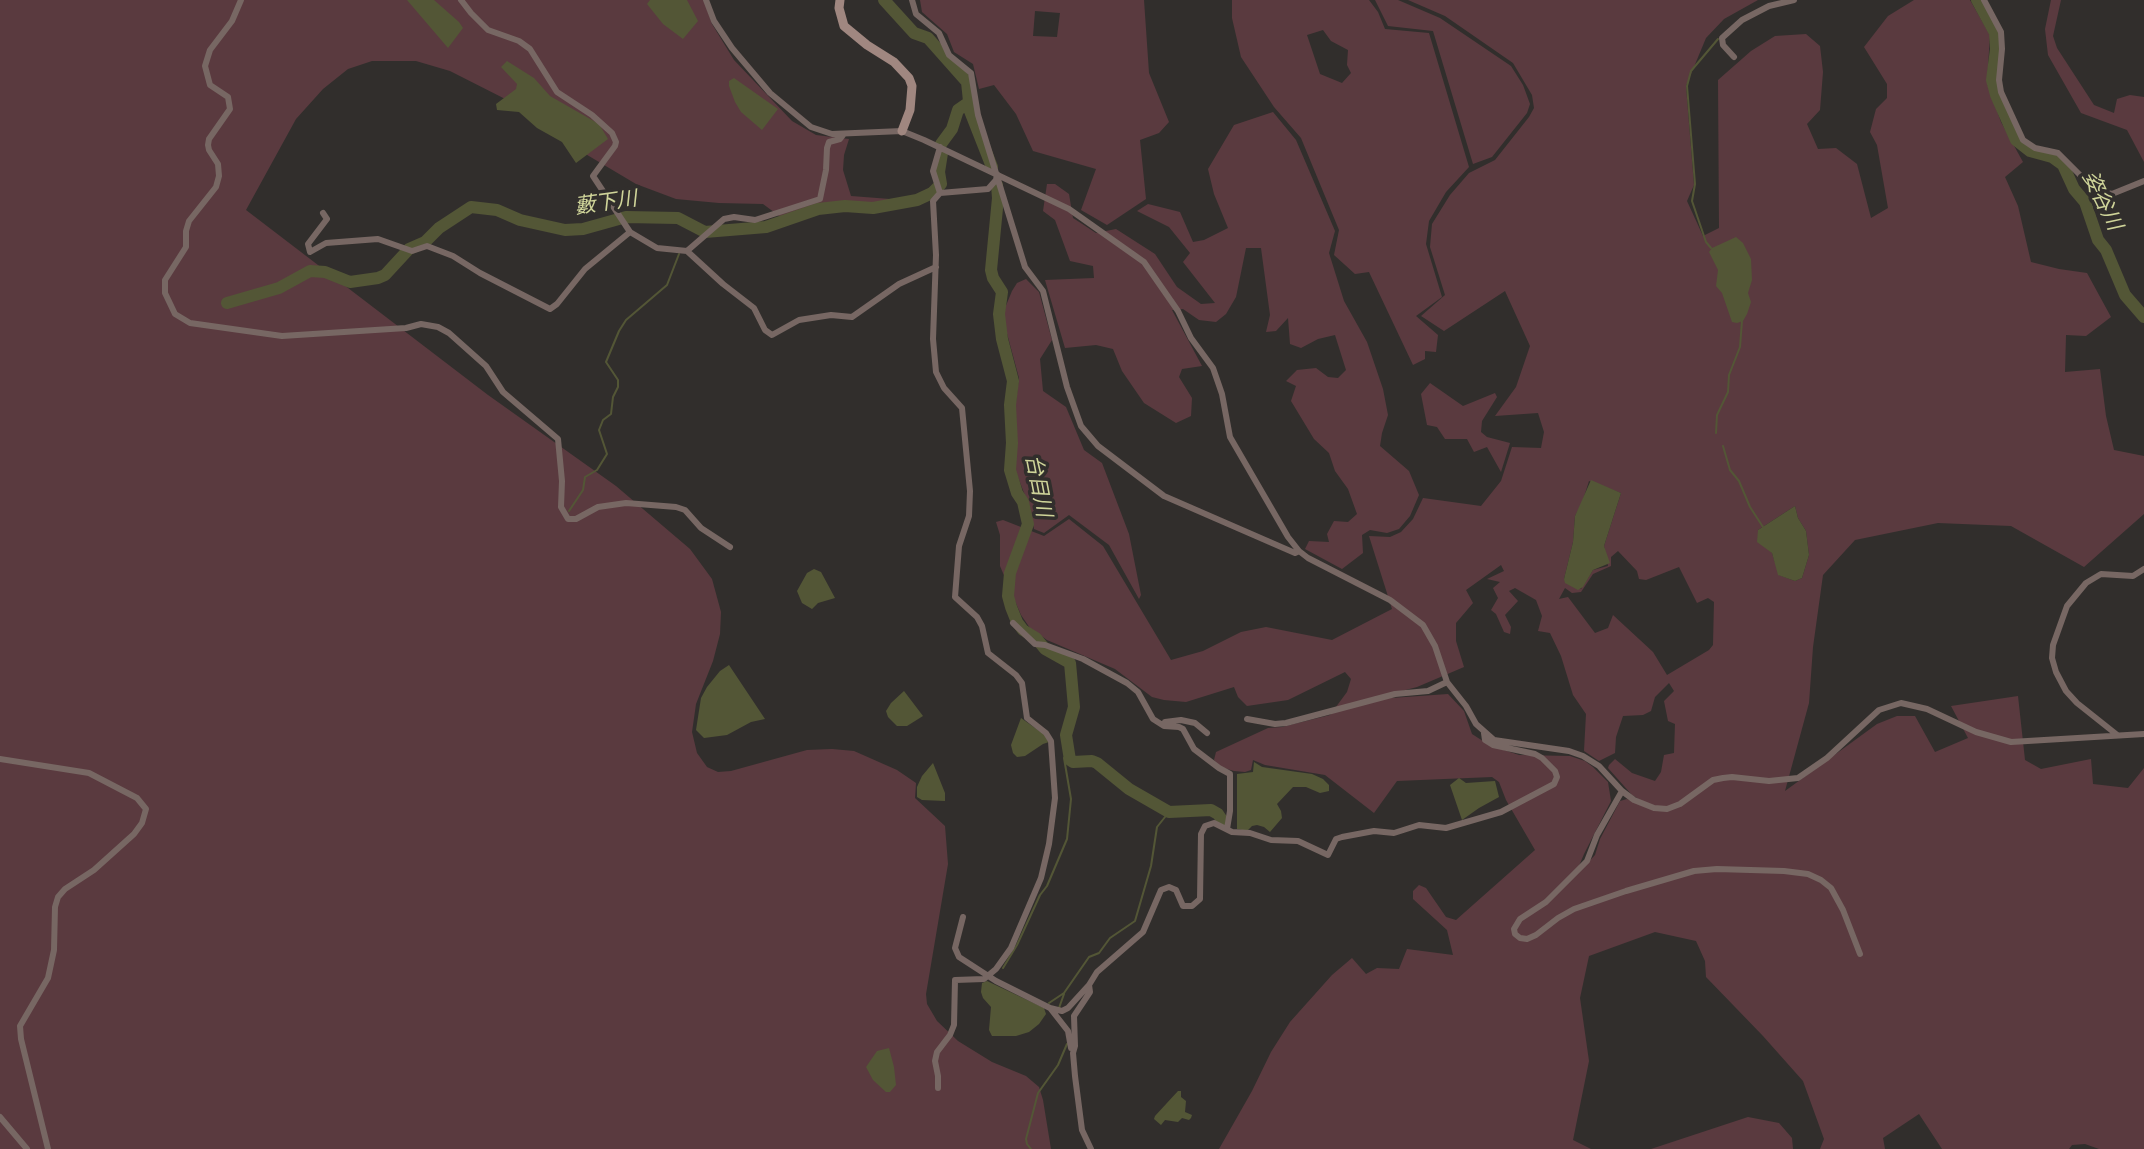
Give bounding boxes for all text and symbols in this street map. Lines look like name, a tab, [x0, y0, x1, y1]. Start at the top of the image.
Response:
water label: 姿谷川	[2076, 167, 2126, 235]
water label: 藪下川	[573, 187, 639, 221]
water label: 台目川	[1019, 453, 1055, 519]

